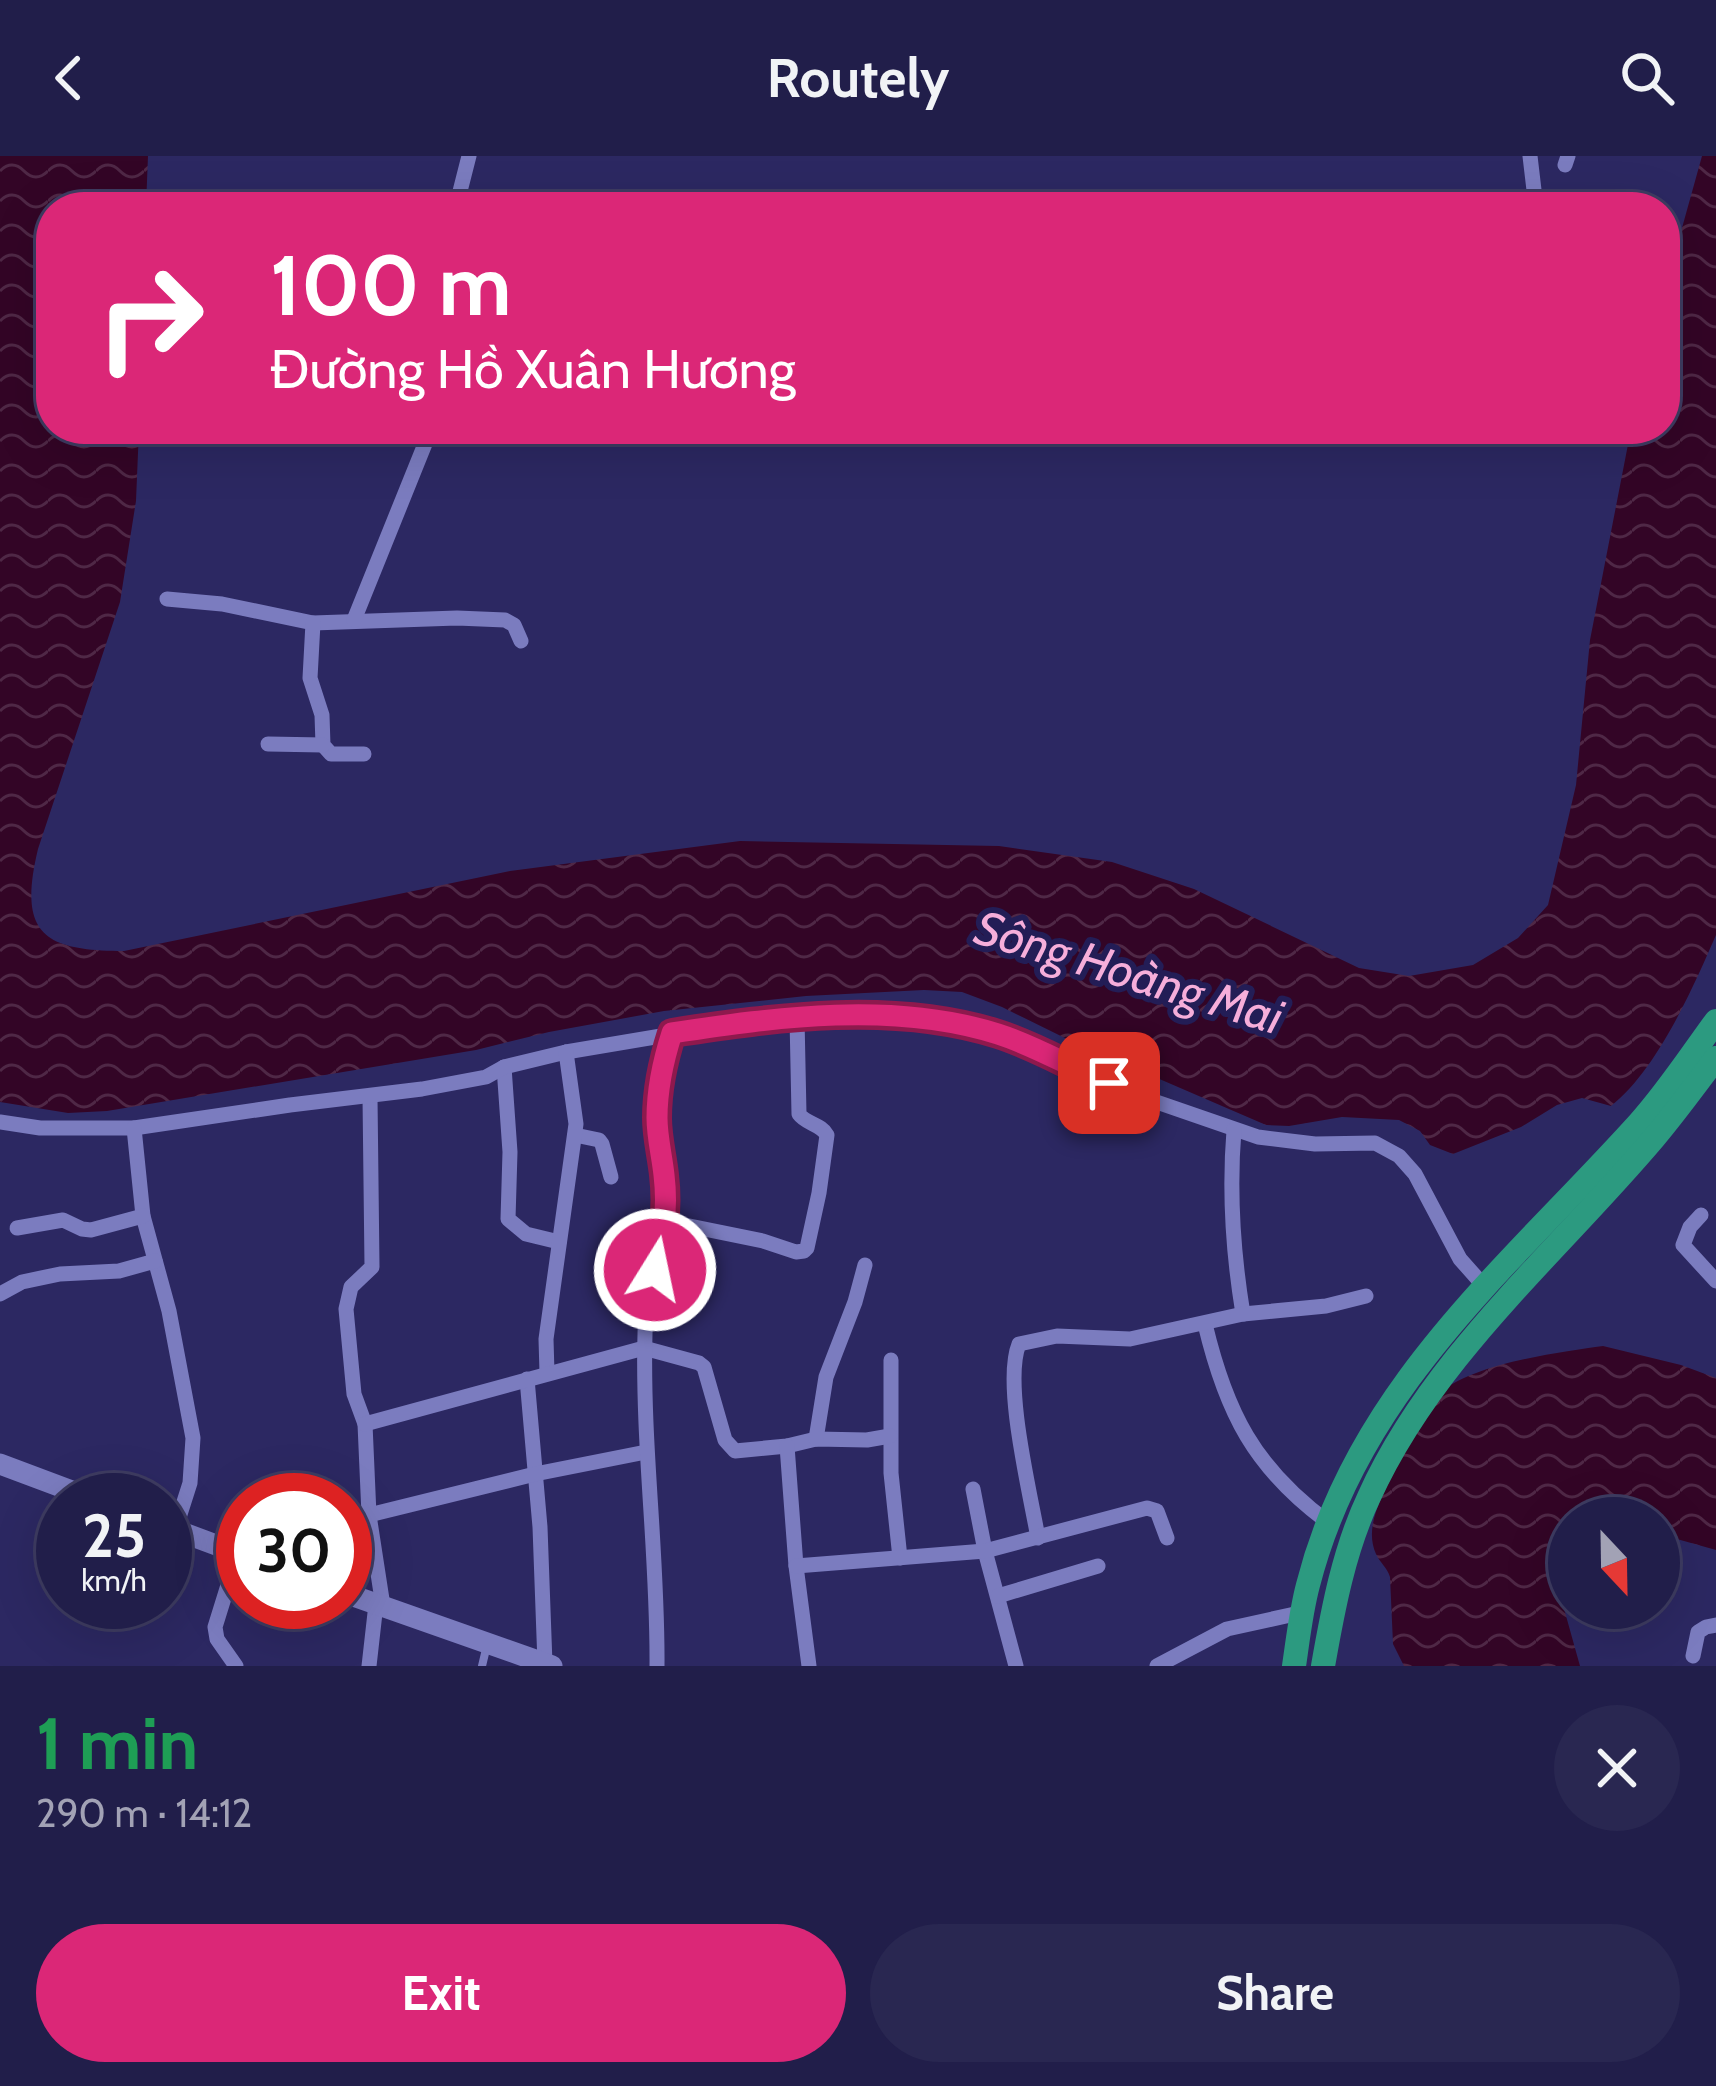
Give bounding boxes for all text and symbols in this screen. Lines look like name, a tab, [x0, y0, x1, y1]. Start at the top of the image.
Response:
icon: back	[36, 45, 102, 111]
text: Routely	[767, 45, 949, 111]
icon: search	[1614, 45, 1680, 111]
text: 100 m	[270, 234, 512, 336]
icon: right	[72, 240, 228, 396]
text: Đường Hồ Xuân Hương	[270, 336, 796, 402]
water label: Sông Hoàng Mai	[968, 898, 1291, 1047]
pin	[1058, 1032, 1160, 1134]
icon: arrive	[1076, 1050, 1142, 1116]
position arrow	[592, 1207, 718, 1333]
speed limit sign: 30	[216, 1473, 372, 1629]
north arrow	[1548, 1497, 1680, 1629]
map controls	[1548, 1497, 1680, 1629]
text: 25	[82, 1499, 146, 1572]
text: km/h	[81, 1562, 147, 1599]
text: 1 min	[36, 1700, 198, 1787]
button: close	[1554, 1705, 1680, 1831]
text: 290 m · 14:12	[36, 1789, 252, 1837]
button: Exit	[36, 1924, 846, 2062]
button: Share	[870, 1924, 1680, 2062]

